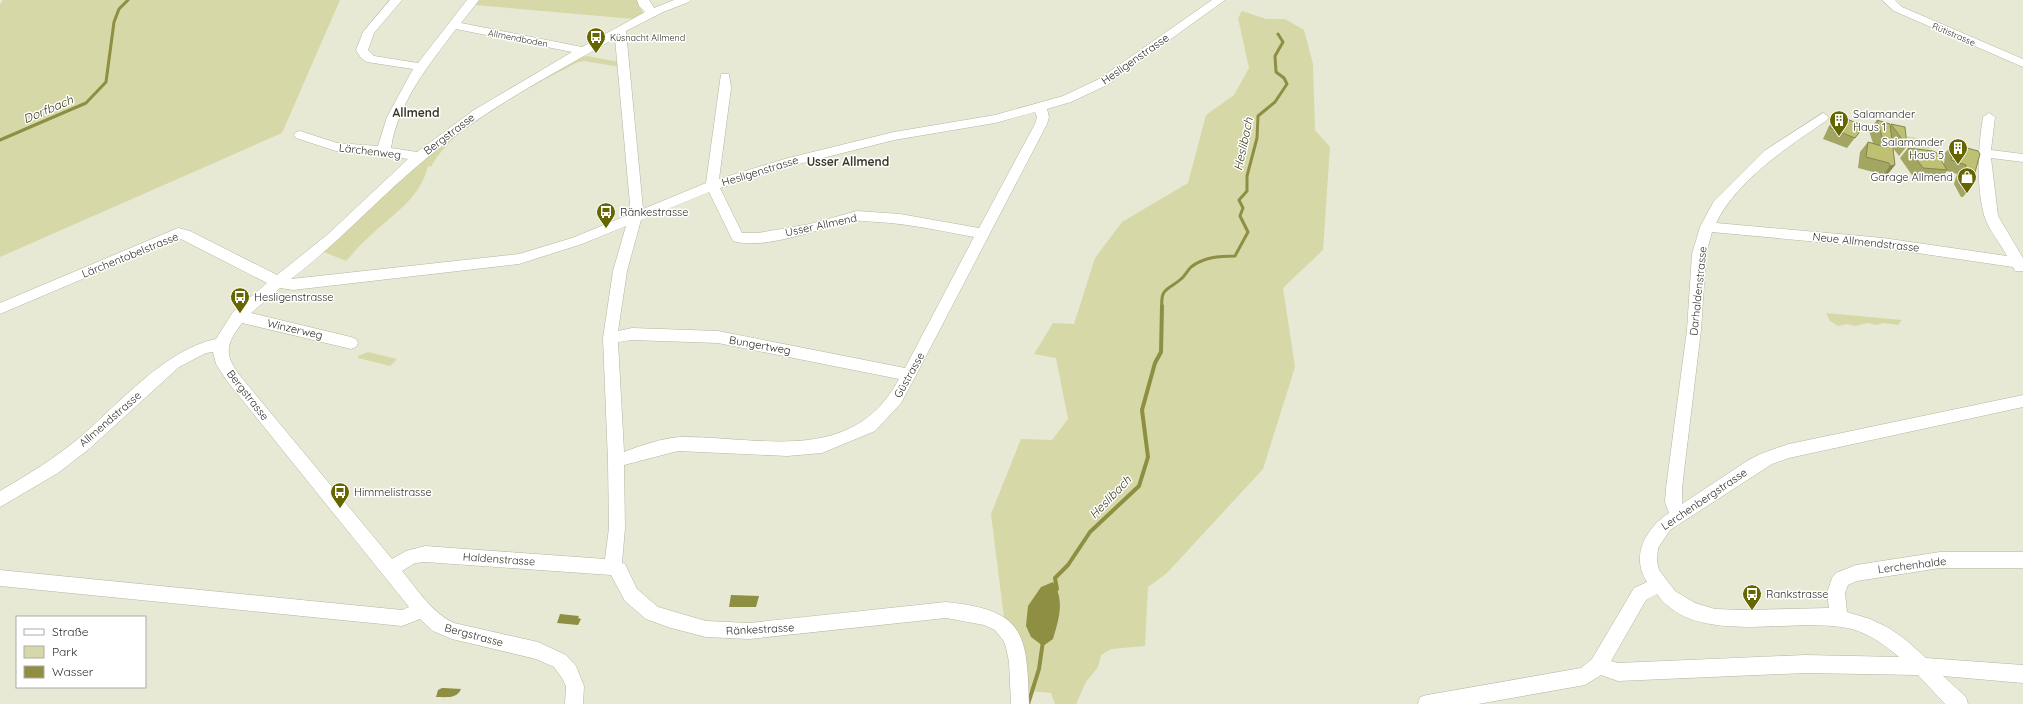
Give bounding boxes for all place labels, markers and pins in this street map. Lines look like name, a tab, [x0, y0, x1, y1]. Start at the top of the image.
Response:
bus stop icon: Küsnacht Allmend	[585, 26, 607, 54]
place label: Küsnacht Allmend	[610, 32, 685, 43]
place label: Salamander Haus 1	[1853, 107, 1916, 134]
building icon: Salamander Haus 1	[1828, 109, 1850, 137]
place label: Salamander Haus 5	[1882, 135, 1945, 162]
building icon: Salamander Haus 5	[1947, 137, 1969, 165]
shop icon: Garage Allmend	[1956, 166, 1978, 194]
place label: Garage Allmend	[1870, 170, 1953, 184]
bus stop icon: Ränkestrasse	[595, 201, 617, 229]
place label: Ränkestrasse	[620, 205, 689, 219]
bus stop icon: Hesligenstrasse	[229, 286, 251, 314]
place label: Hesligenstrasse	[254, 290, 334, 304]
bus stop icon: Himmelistrasse	[329, 481, 351, 509]
place label: Himmelistrasse	[354, 485, 432, 499]
bus stop icon: Rankstrasse	[1741, 583, 1763, 611]
place label: Rankstrasse	[1766, 587, 1828, 601]

